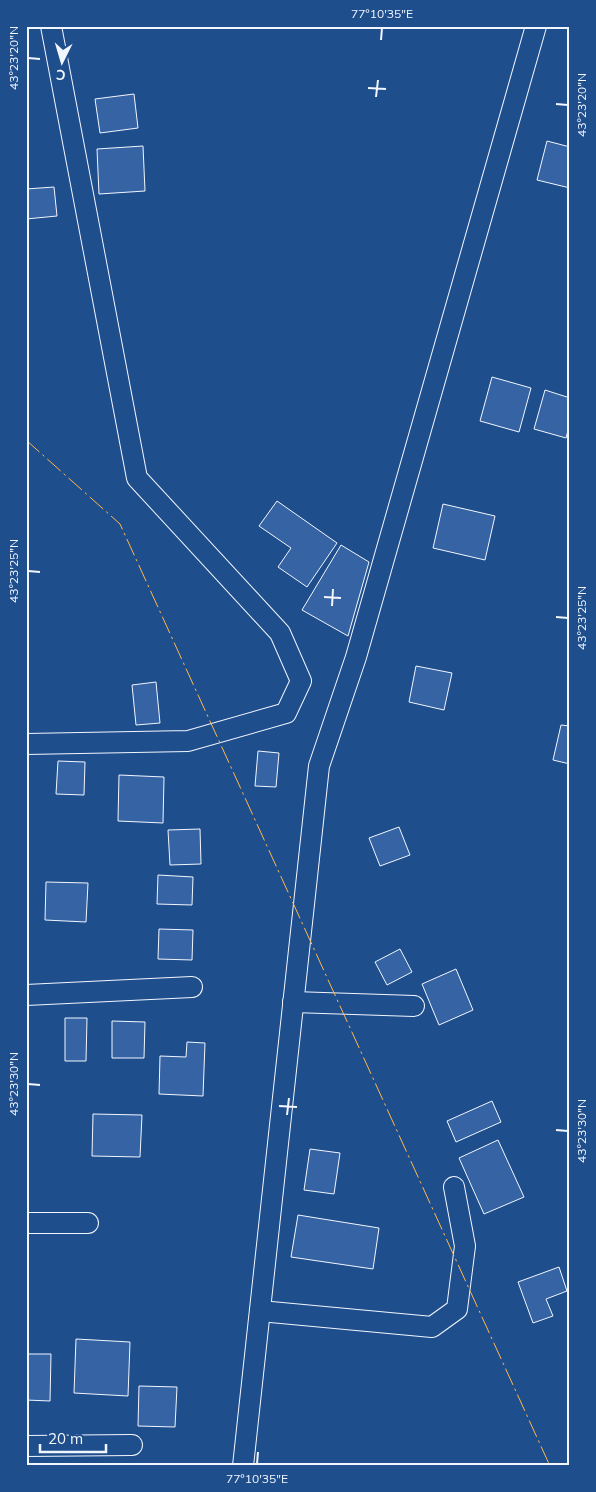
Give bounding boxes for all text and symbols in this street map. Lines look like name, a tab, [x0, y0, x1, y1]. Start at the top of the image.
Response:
text: 77°10'35"E	[351, 6, 413, 21]
text: 43°23'20"N	[6, 26, 21, 90]
north arrow	[38, 38, 88, 88]
text: С	[55, 66, 66, 84]
text: 43°23'20"N	[574, 73, 589, 137]
text: 43°23'25"N	[6, 539, 21, 603]
text: 43°23'25"N	[574, 586, 589, 650]
text: 43°23'30"N	[6, 1052, 21, 1116]
text: 43°23'30"N	[574, 1099, 589, 1163]
scale bar	[40, 1422, 106, 1454]
text: 20 m	[48, 1429, 83, 1448]
text: 77°10'35"E	[226, 1471, 288, 1486]

